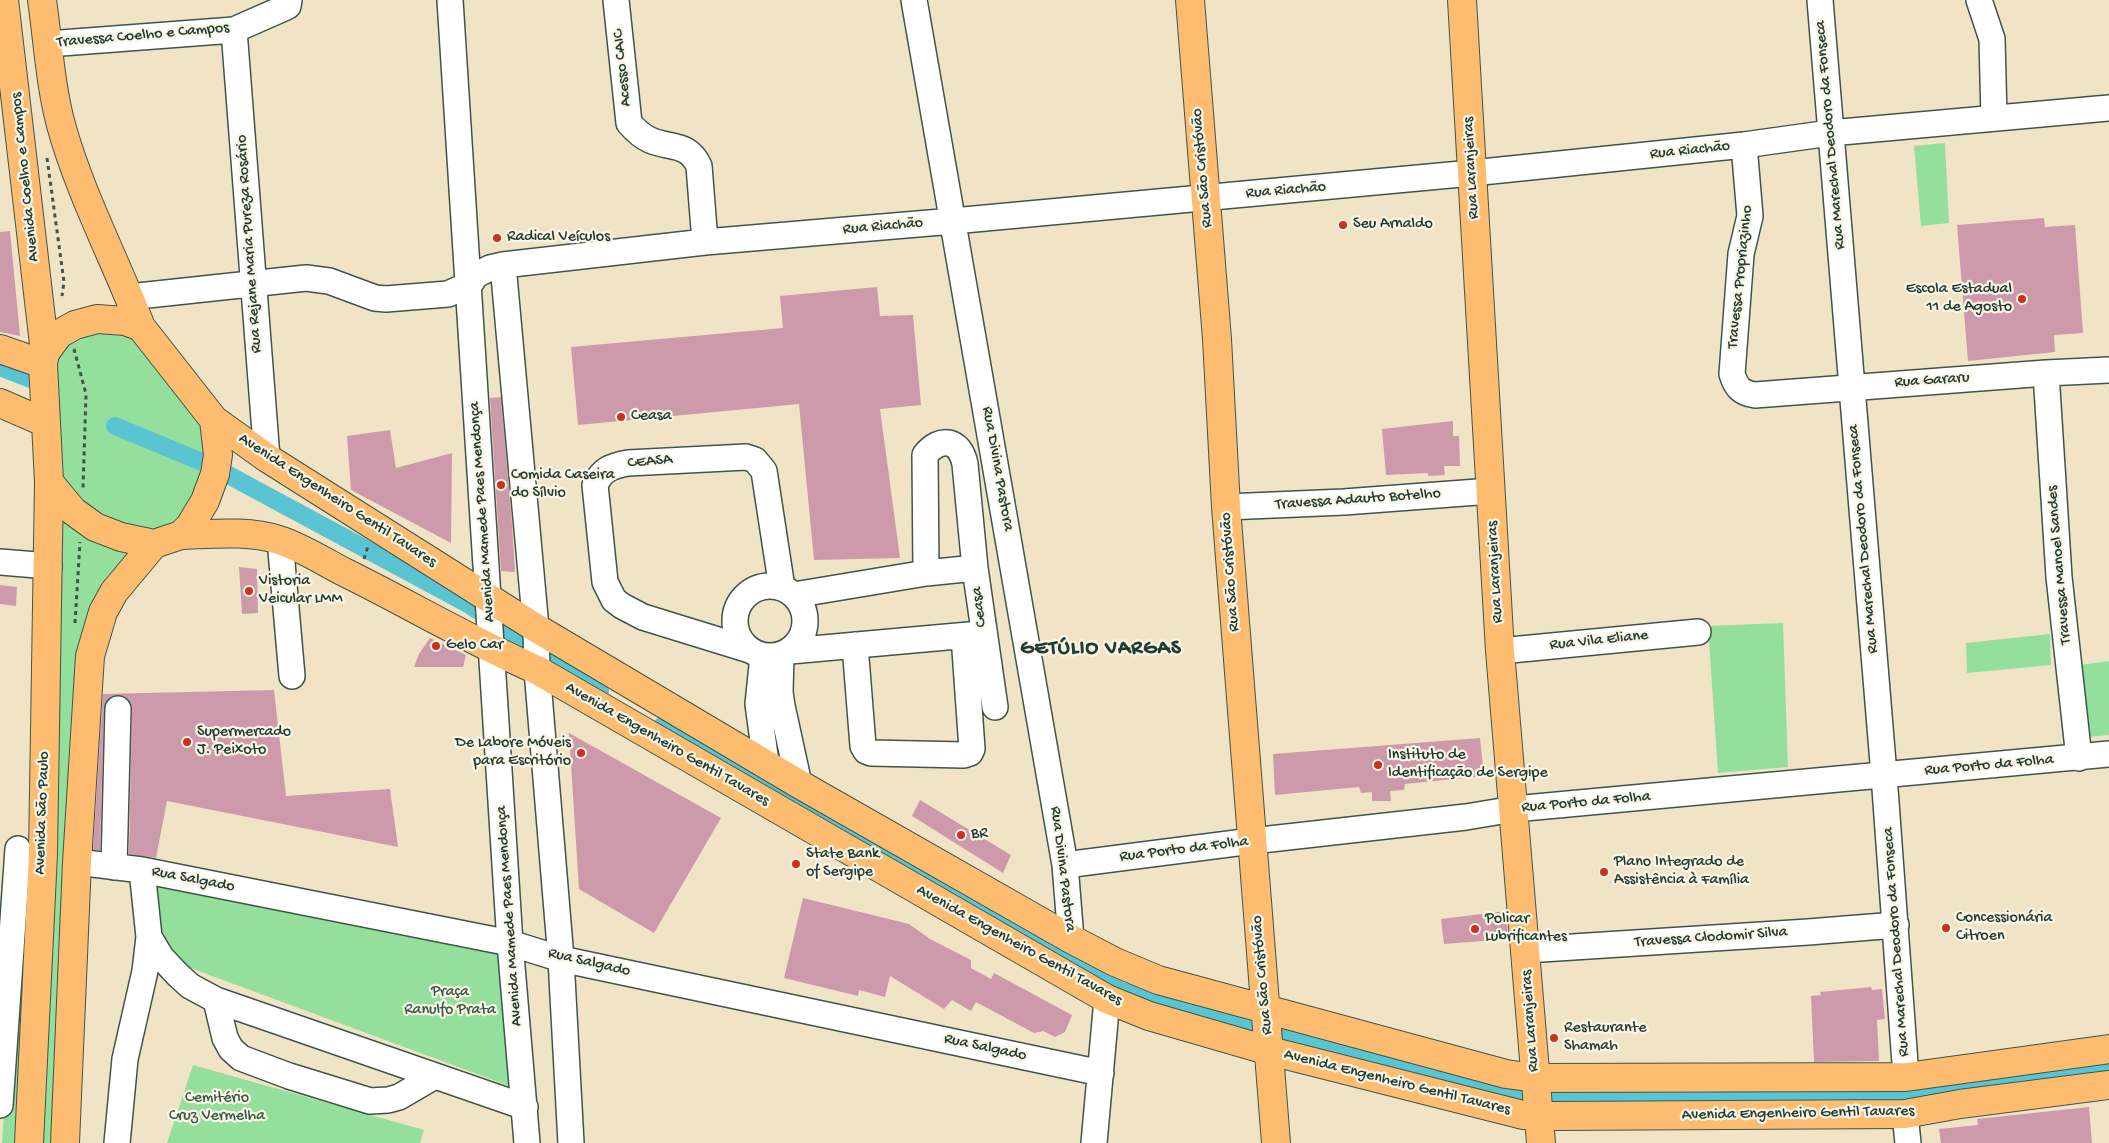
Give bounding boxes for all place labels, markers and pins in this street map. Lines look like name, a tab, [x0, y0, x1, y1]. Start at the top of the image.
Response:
place label: Seu Arnaldo	[1353, 215, 1433, 235]
marker: Seu Arnaldo	[1337, 219, 1349, 231]
place label: Radical Veículos	[507, 228, 610, 248]
marker: Radical Veículos	[491, 232, 503, 244]
place label: Escola Estadual 11 de Agosto	[1906, 280, 2012, 318]
marker: Escola Estadual 11 de Agosto	[2016, 293, 2028, 305]
place label: Ceasa	[631, 407, 672, 427]
marker: Ceasa	[615, 411, 627, 423]
place label: Comida Caseira do Sílvio	[511, 466, 615, 504]
marker: Comida Caseira do Sílvio	[495, 479, 507, 491]
place label: Vistoria Veicular LMM	[259, 572, 342, 610]
marker: Vistoria Veicular LMM	[243, 585, 255, 597]
place label: Gelo Car	[446, 636, 503, 656]
marker: Gelo Car	[430, 640, 442, 652]
place label: Supermercado J. Peixoto	[197, 723, 291, 761]
place label: De Labore Móveis para Escritório	[455, 734, 571, 772]
marker: Supermercado J. Peixoto	[181, 736, 193, 748]
place label: Instituto de Identificação de Sergipe	[1388, 746, 1548, 784]
marker: De Labore Móveis para Escritório	[575, 747, 587, 759]
marker: Instituto de Identificação de Sergipe	[1372, 759, 1384, 771]
place label: BR	[971, 825, 988, 845]
marker: BR	[955, 829, 967, 841]
place label: State Bank of Sergipe	[806, 845, 879, 883]
place label: Plano Integrado de Assistência à Família	[1614, 853, 1749, 891]
marker: State Bank of Sergipe	[790, 858, 802, 870]
marker: Plano Integrado de Assistência à Família	[1598, 866, 1610, 878]
place label: Concessionária Citroen	[1956, 909, 2052, 947]
place label: Policar Lubrificantes	[1485, 910, 1567, 948]
marker: Concessionária Citroen	[1940, 922, 1952, 934]
marker: Policar Lubrificantes	[1469, 923, 1481, 935]
place label: Restaurante Shamah	[1564, 1019, 1646, 1057]
marker: Restaurante Shamah	[1548, 1032, 1560, 1044]

